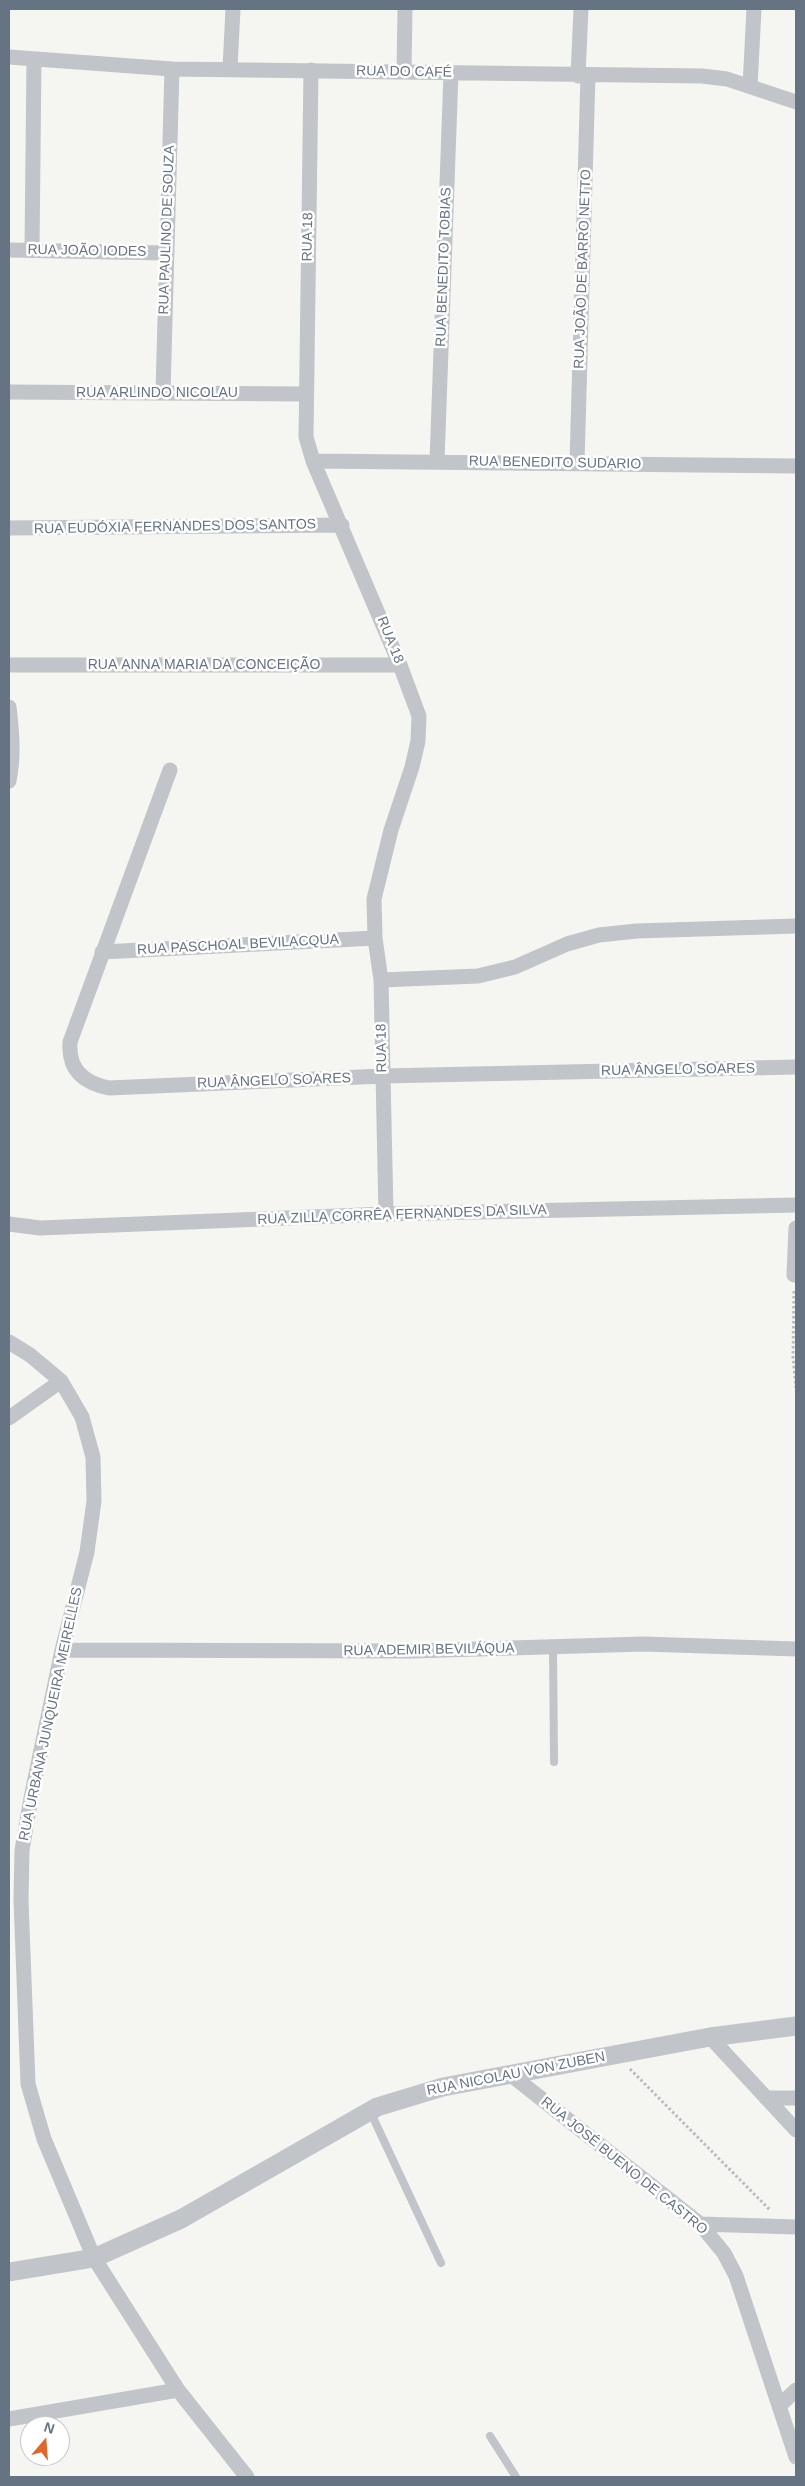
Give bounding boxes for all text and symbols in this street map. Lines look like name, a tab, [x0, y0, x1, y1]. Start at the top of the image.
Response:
street label: RUA DO CAFÉ	[356, 63, 452, 81]
street label: RUA PAULINO DE SOUZA	[156, 145, 178, 315]
street label: RUA JOÃO DE BARRO NETTO	[571, 169, 595, 369]
street label: RUA BENEDITO TOBIAS	[433, 187, 455, 347]
street label: RUA 18	[299, 212, 317, 262]
street label: RUA JOÃO IODES	[27, 242, 147, 260]
street label: RUA ARLINDO NICOLAU	[76, 385, 238, 401]
street label: RUA BENEDITO SUDARIO	[469, 453, 641, 473]
street label: RUA EUDÓXIA FERNANDES DOS SANTOS	[34, 516, 316, 538]
street label: RUA 18	[373, 614, 407, 666]
street label: RUA ANNA MARIA DA CONCEIÇÃO	[88, 657, 320, 673]
street label: RUA PASCHOAL BEVILACQUA	[137, 931, 339, 959]
street label: RUA 18	[373, 1023, 391, 1073]
street label: RUA ÂNGELO SOARES	[601, 1060, 755, 1080]
street label: RUA ÂNGELO SOARES	[197, 1070, 351, 1092]
street label: RUA ZILLA CORRÊA FERNANDES DA SILVA	[257, 1202, 547, 1228]
street label: RUA URBANA JUNQUEIRA MEIRELLES	[16, 1586, 86, 1842]
street label: RUA ADEMIR BEVILÁQUA	[343, 1640, 515, 1660]
street label: RUA NICOLAU VON ZUBEN	[425, 2048, 607, 2100]
street label: RUA JOSÉ BUENO DE CASTRO	[537, 2094, 711, 2238]
north arrow	[20, 2416, 70, 2466]
text: N	[42, 2419, 57, 2437]

